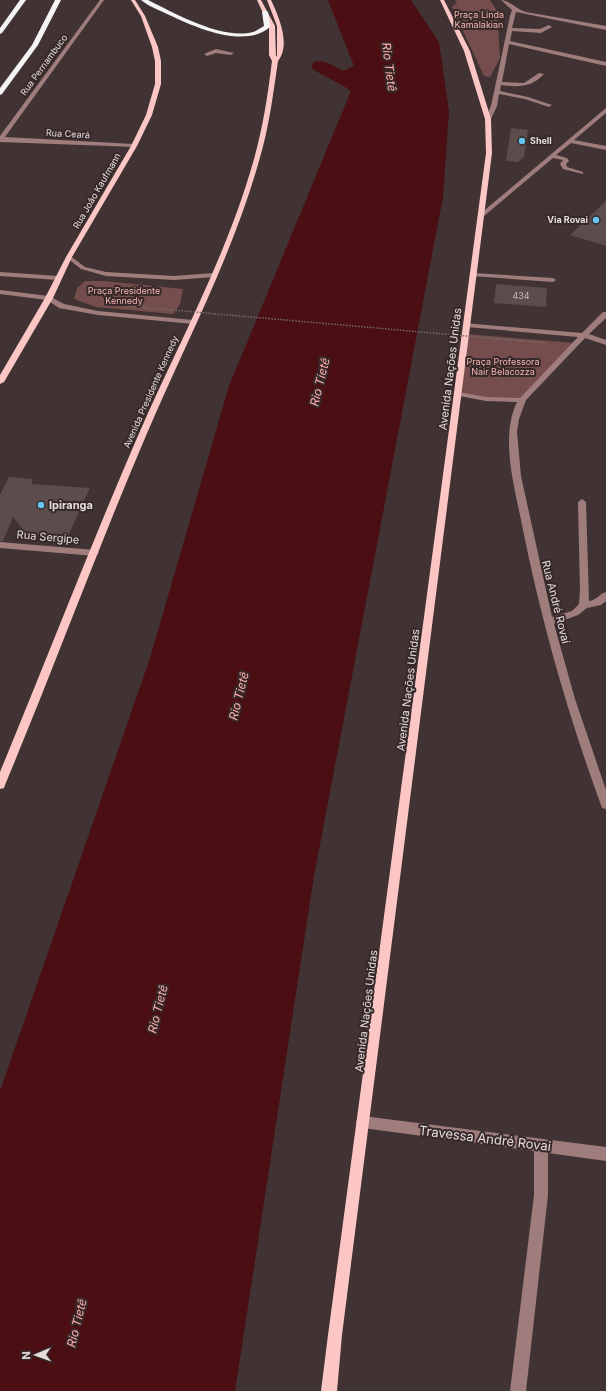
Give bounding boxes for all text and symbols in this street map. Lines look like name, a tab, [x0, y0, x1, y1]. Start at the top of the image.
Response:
park label: Praça Linda Kamalakian	[454, 9, 504, 30]
street label: Rua Pernambuco	[18, 32, 69, 97]
water label: Rio Tietê	[379, 41, 400, 93]
street label: Rua Ceará	[46, 127, 90, 140]
place label: Shell	[530, 135, 552, 146]
marker: Shell	[517, 136, 527, 146]
street label: Rua João Kaufmann	[70, 151, 123, 231]
place label: Via Rovai	[547, 214, 588, 225]
marker: Via Rovai	[591, 215, 601, 225]
park label: Praça Presidente Kennedy	[88, 285, 160, 306]
house number: 434	[512, 290, 530, 301]
street label: Avenida Nações Unidas	[436, 307, 464, 431]
street label: Avenida Presidente Kennedy	[121, 334, 180, 450]
water label: Rio Tietê	[306, 356, 333, 408]
park label: Praça Professora Nair Belacozza	[466, 356, 540, 377]
place label: Ipiranga	[49, 498, 93, 512]
marker: Ipiranga	[36, 500, 46, 510]
street label: Rua Sergipe	[16, 527, 80, 547]
street label: Rua André Rovaí	[539, 559, 573, 645]
street label: Avenida Nações Unidas	[394, 628, 422, 752]
water label: Rio Tietê	[225, 670, 252, 722]
street label: Avenida Nações Unidas	[352, 949, 380, 1073]
water label: Rio Tietê	[144, 983, 171, 1035]
street label: Travessa André Rovai	[418, 1122, 552, 1154]
water label: Rio Tietê	[63, 1297, 90, 1349]
north arrow	[16, 1335, 56, 1375]
text: N	[19, 1351, 33, 1360]

